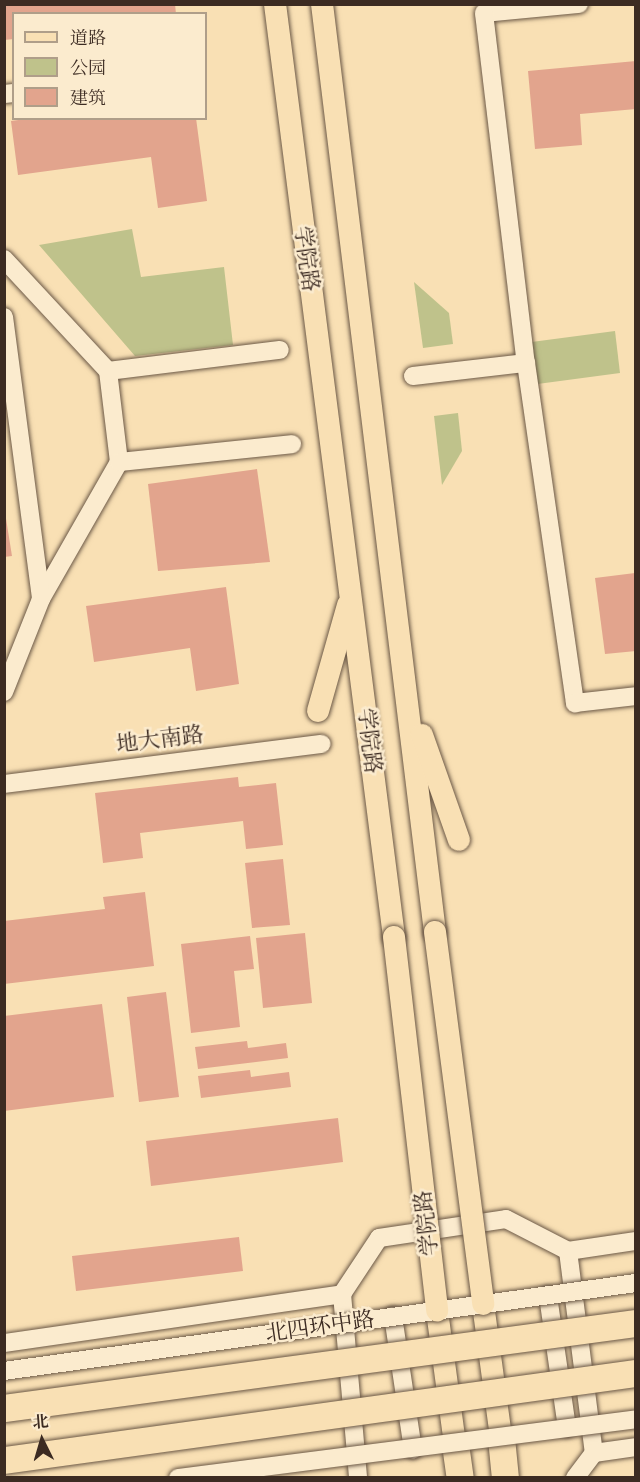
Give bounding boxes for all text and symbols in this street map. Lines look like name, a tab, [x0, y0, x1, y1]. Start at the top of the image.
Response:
legend	[12, 12, 207, 120]
text: 道路	[70, 26, 106, 51]
text: 公园	[70, 56, 106, 81]
text: 建筑	[70, 86, 106, 111]
street label: 学院路	[288, 224, 324, 294]
street label: 学院路	[352, 707, 386, 775]
street label: 地大南路	[115, 722, 205, 758]
street label: 学院路	[410, 1189, 444, 1257]
street label: 北四环中路	[264, 1306, 376, 1348]
north arrow	[12, 1410, 72, 1470]
text: 北	[31, 1410, 49, 1434]

